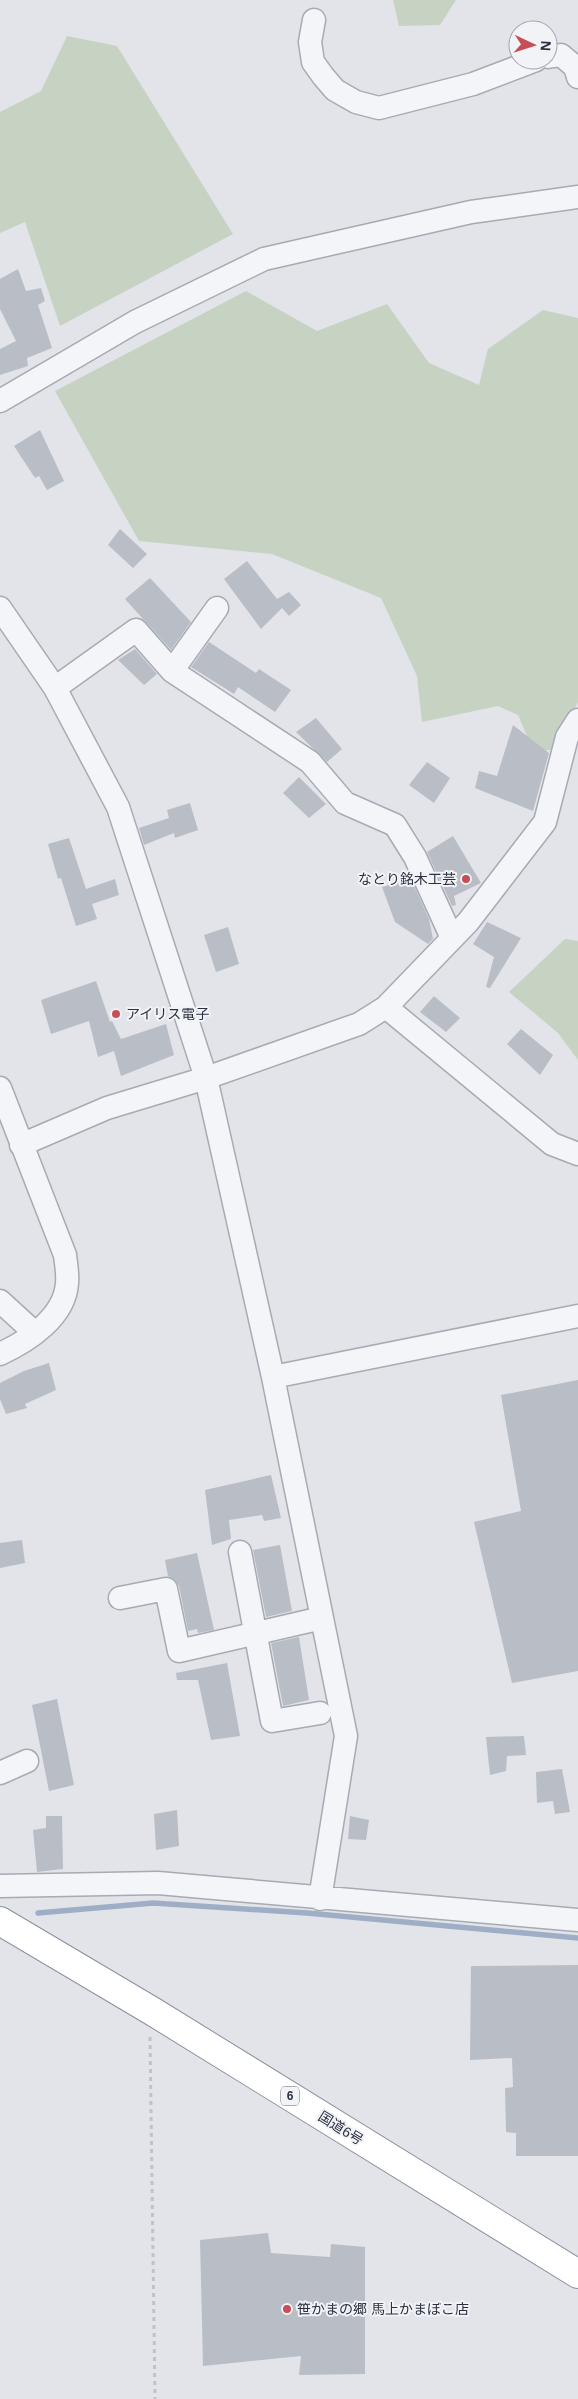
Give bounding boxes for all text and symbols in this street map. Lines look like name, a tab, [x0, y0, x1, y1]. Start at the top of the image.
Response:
north arrow	[508, 20, 558, 70]
text: N	[538, 40, 554, 52]
place label: なとり銘木工芸	[358, 871, 456, 887]
marker: なとり銘木工芸	[460, 873, 472, 885]
place label: アイリス電子	[126, 1006, 209, 1022]
marker: アイリス電子	[110, 1008, 122, 1020]
road number: 6	[281, 2086, 299, 2106]
street label: 国道6号	[316, 2108, 366, 2148]
place label: 笹かまの郷 馬上かまぼこ店	[297, 2301, 469, 2317]
marker: 笹かまの郷 馬上かまぼこ店	[281, 2303, 293, 2315]

